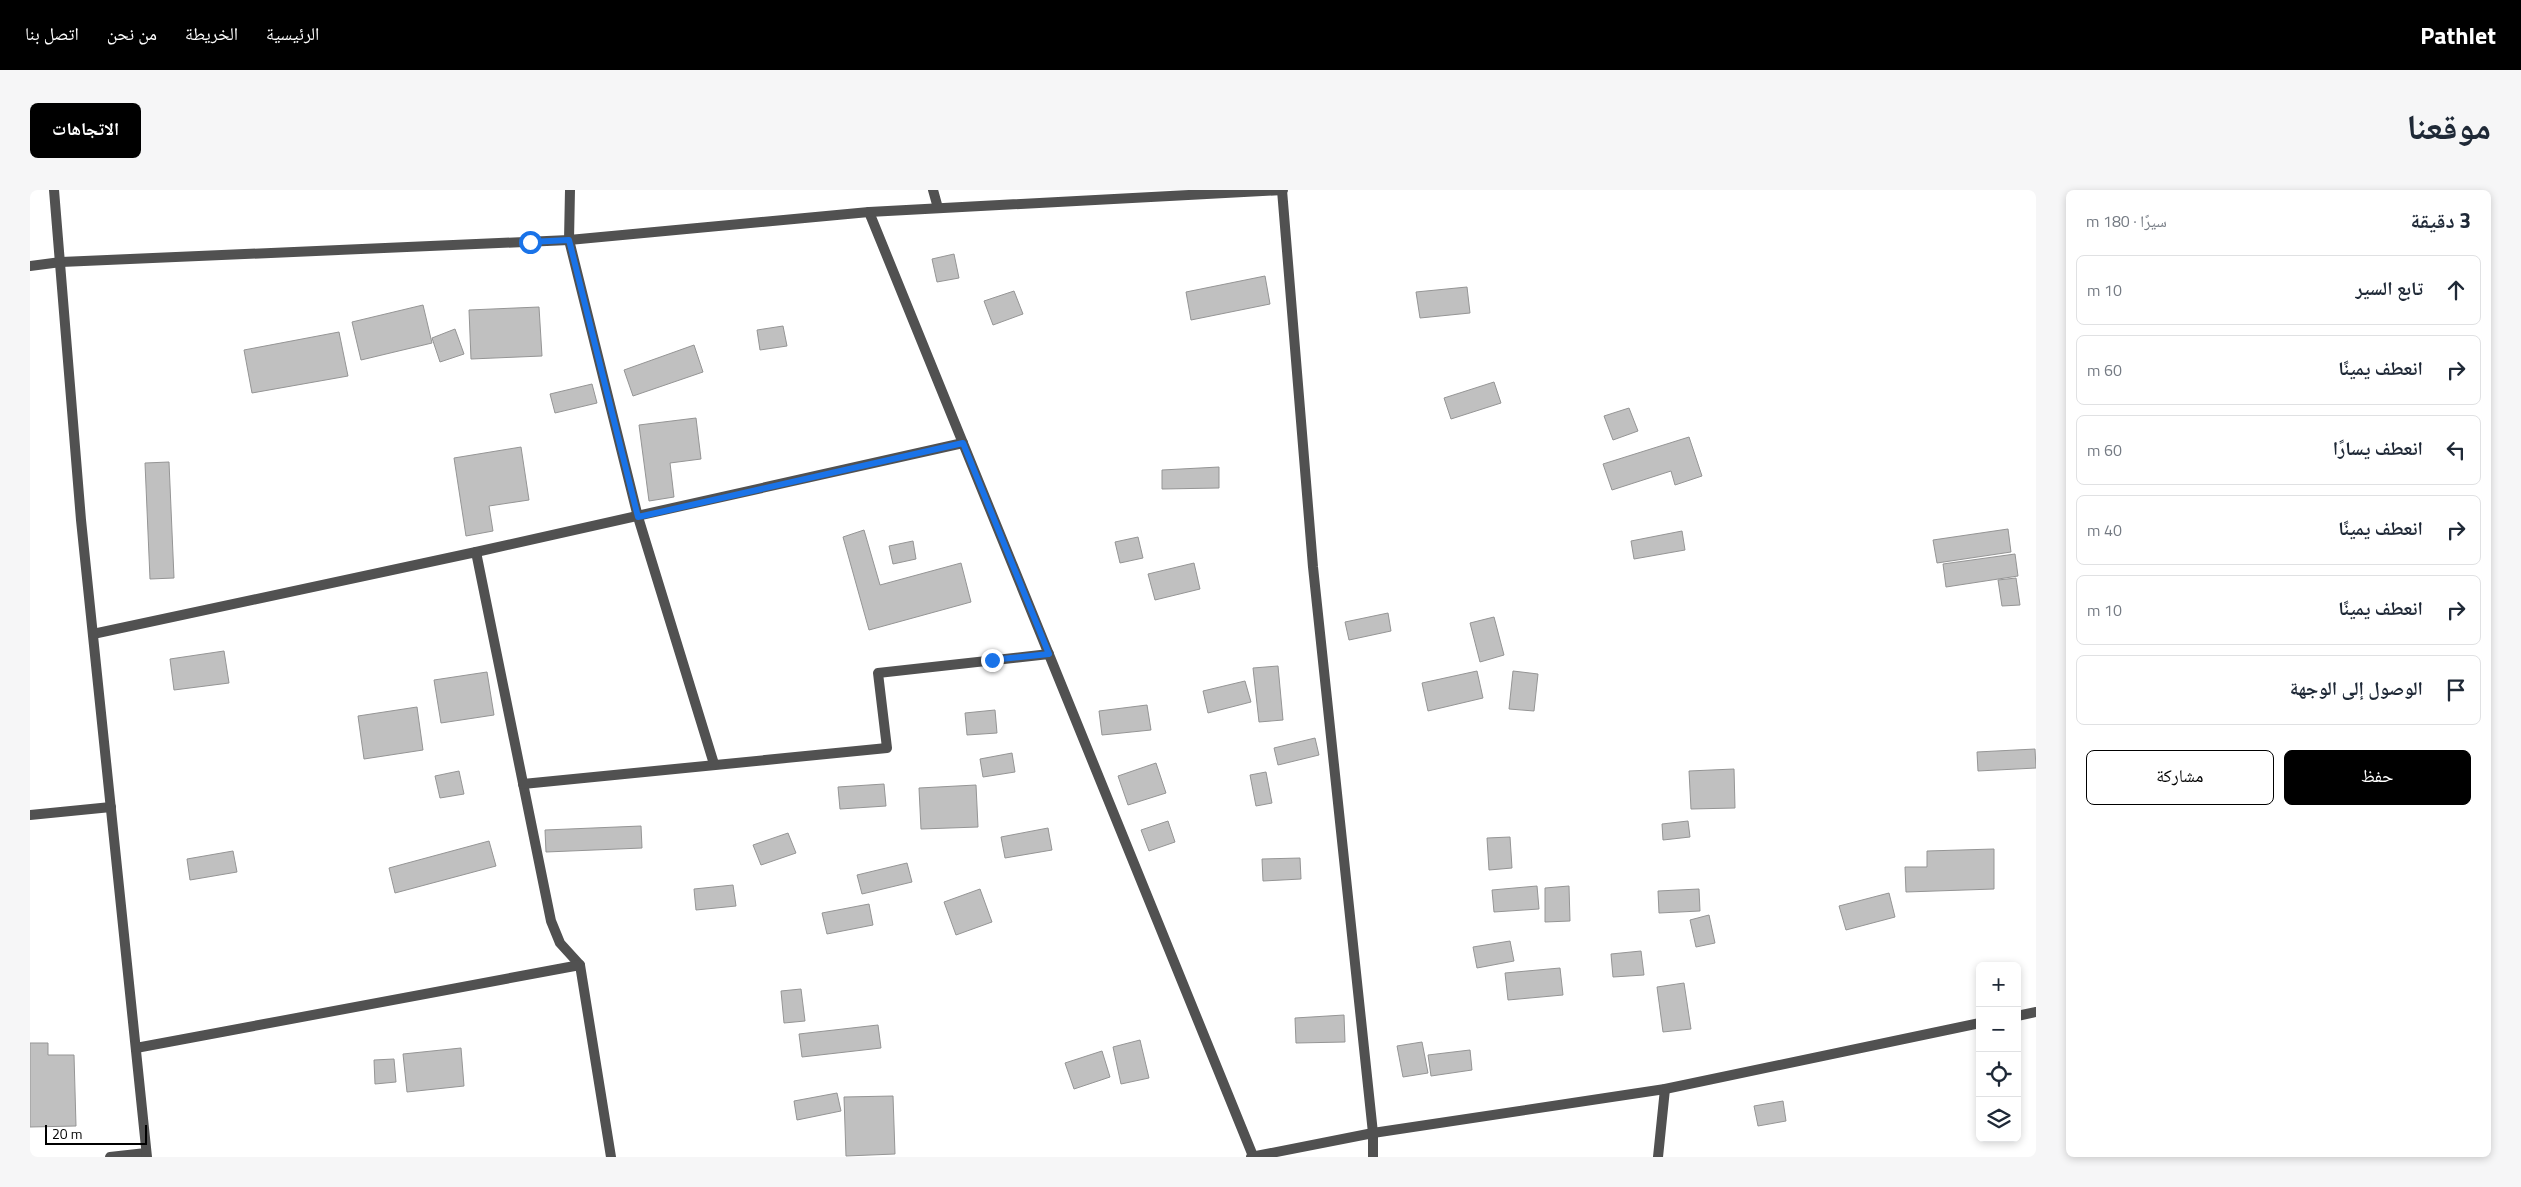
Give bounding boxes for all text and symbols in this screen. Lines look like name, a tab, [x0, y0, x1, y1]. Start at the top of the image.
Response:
text: Pathlet	[2420, 17, 2496, 53]
text: اتصل بنا	[25, 20, 79, 47]
text: من نحن	[107, 20, 157, 47]
text: الخريطة	[185, 20, 238, 47]
text: الرئيسية	[266, 20, 319, 47]
text: موقعنا	[2406, 99, 2491, 153]
button: الاتجاهات	[30, 103, 141, 158]
text: 3 دقيقة	[2411, 204, 2471, 236]
text: سيرًا · 180 m	[2086, 209, 2167, 233]
route start	[519, 231, 542, 254]
text: تابع السير	[2355, 273, 2423, 302]
icon: ahead	[2442, 276, 2470, 304]
text: 10 m	[2087, 278, 2122, 302]
text: انعطف يمينًا	[2338, 353, 2423, 382]
icon: right	[2442, 356, 2470, 384]
text: 60 m	[2087, 358, 2122, 382]
text: انعطف يسارًا	[2333, 433, 2423, 462]
icon: left	[2442, 436, 2470, 464]
text: 60 m	[2087, 438, 2122, 462]
text: انعطف يمينًا	[2338, 513, 2423, 542]
icon: right	[2442, 516, 2470, 544]
text: 40 m	[2087, 518, 2122, 542]
text: انعطف يمينًا	[2338, 593, 2423, 622]
icon: right	[2442, 596, 2470, 624]
text: 10 m	[2087, 598, 2122, 622]
route end	[981, 649, 1004, 672]
text: الوصول إلى الوجهة	[2290, 673, 2423, 702]
icon: arrive	[2442, 676, 2470, 704]
button: مشاركة	[2086, 750, 2274, 805]
button: حفظ	[2284, 750, 2471, 805]
map controls	[1976, 962, 2021, 1142]
button: +	[1976, 962, 2021, 1007]
button: −	[1976, 1007, 2021, 1052]
button: locate	[1976, 1052, 2021, 1097]
button: layers	[1976, 1097, 2021, 1142]
scale bar	[45, 1122, 148, 1145]
text: 20 m	[52, 1123, 82, 1144]

